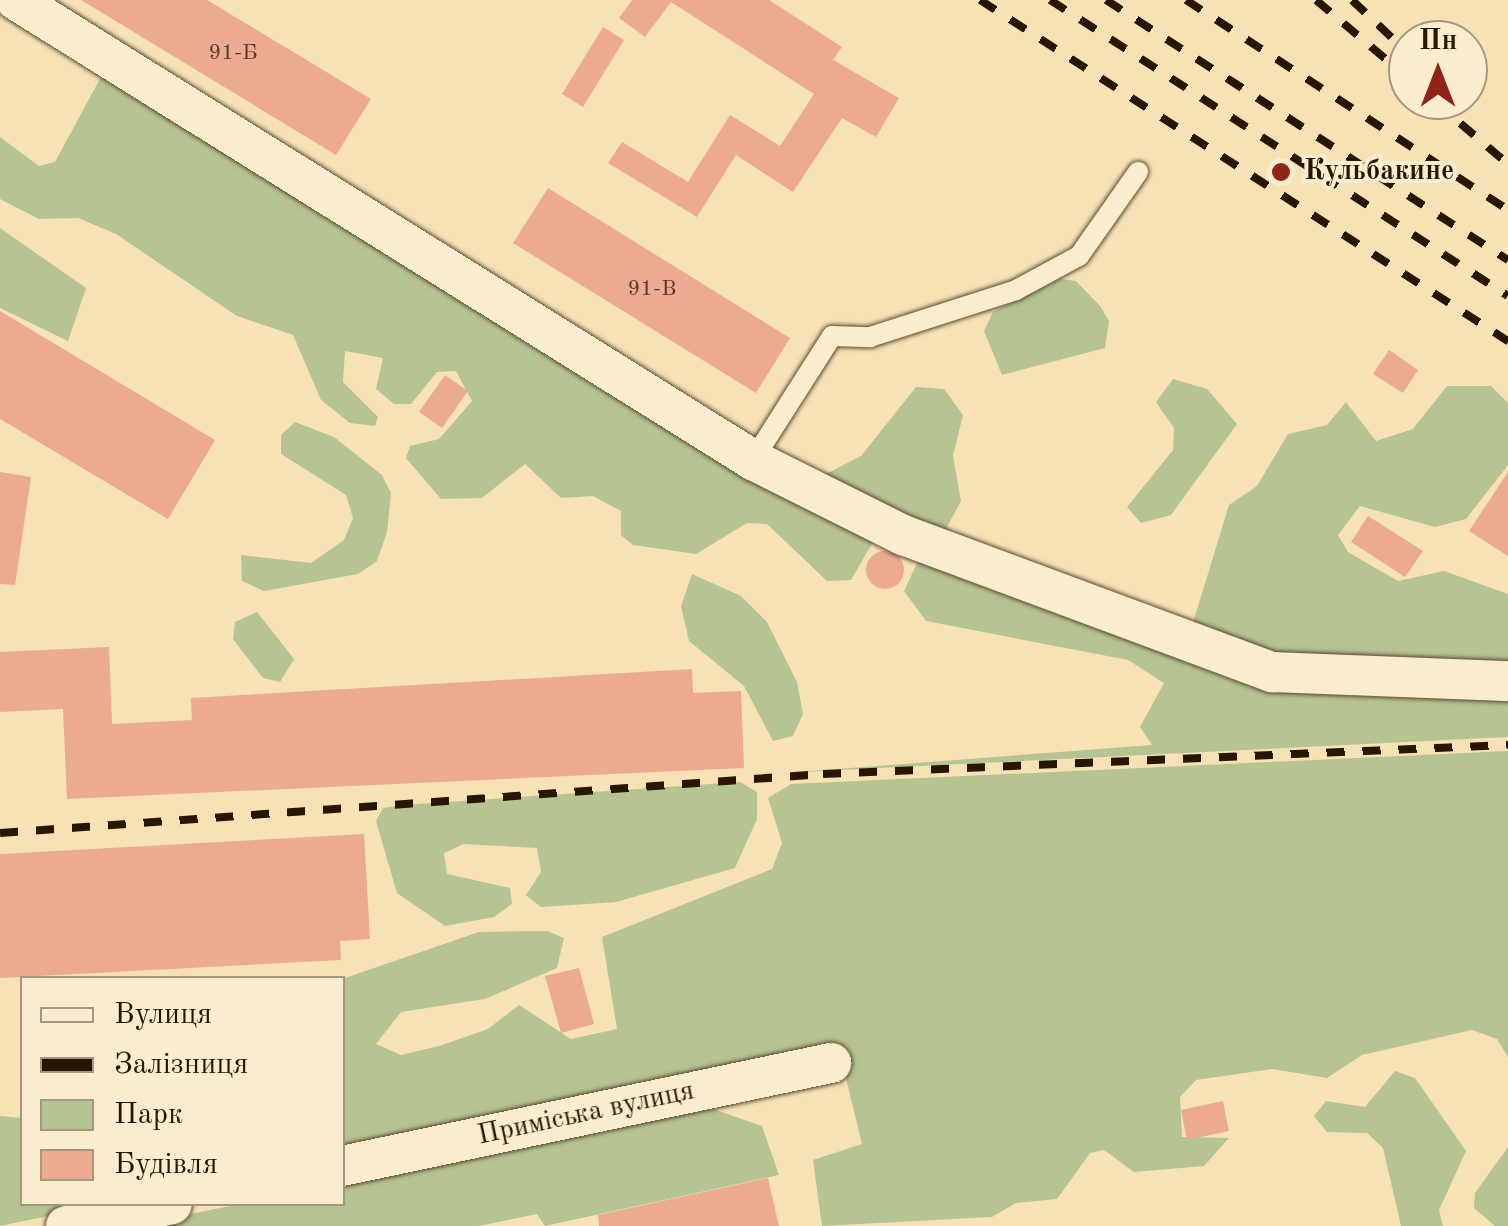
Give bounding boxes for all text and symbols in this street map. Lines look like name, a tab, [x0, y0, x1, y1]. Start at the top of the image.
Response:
north arrow	[1388, 20, 1488, 120]
text: Пн	[1419, 28, 1457, 56]
house number: 91-Б	[208, 41, 258, 67]
place label: Кульбакине	[1304, 155, 1454, 189]
marker: Кульбакине	[1268, 159, 1294, 185]
house number: 91-В	[628, 277, 676, 303]
legend	[20, 976, 345, 1206]
text: Вулиця	[114, 1000, 212, 1030]
text: Залізниця	[114, 1050, 248, 1080]
street label: Приміська вулиця	[475, 1075, 697, 1153]
text: Парк	[114, 1100, 183, 1130]
text: Будівля	[114, 1150, 218, 1180]

